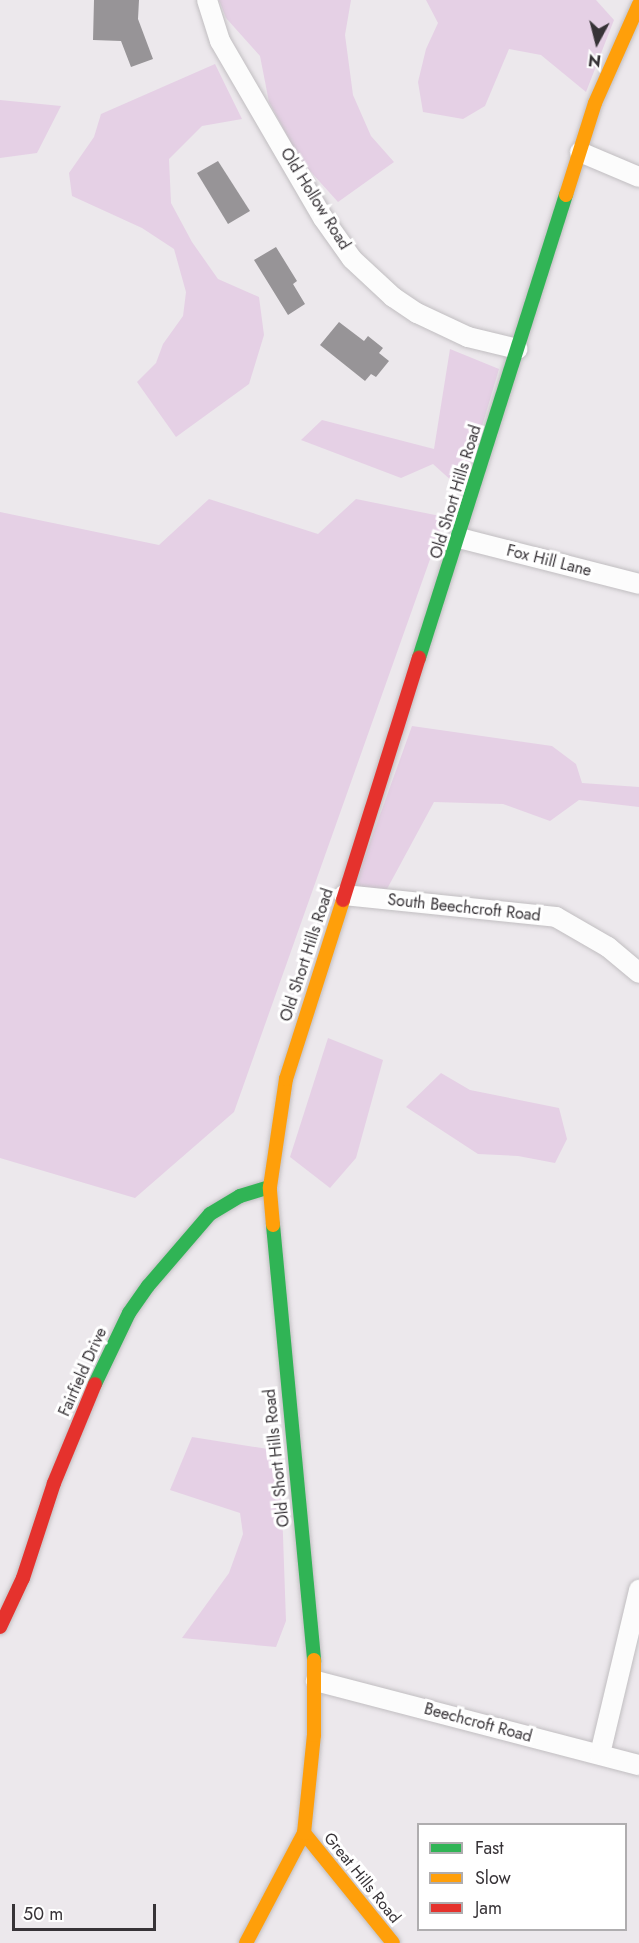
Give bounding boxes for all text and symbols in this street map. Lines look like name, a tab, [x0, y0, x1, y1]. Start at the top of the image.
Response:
north arrow	[567, 12, 627, 72]
text: N	[587, 48, 602, 73]
street label: Old Hollow Road	[276, 145, 354, 253]
street label: Old Short Hills Road	[427, 423, 485, 561]
street label: Fox Hill Lane	[505, 541, 593, 581]
street label: Old Short Hills Road	[276, 886, 338, 1024]
street label: South Beechcroft Road	[387, 890, 541, 926]
street label: Fairfield Drive	[55, 1325, 111, 1419]
street label: Old Short Hills Road	[260, 1388, 294, 1528]
street label: Beechcroft Road	[422, 1699, 534, 1747]
legend	[417, 1823, 627, 1931]
street label: Great Hills Road	[320, 1829, 404, 1927]
text: Fast	[475, 1835, 504, 1861]
text: Slow	[475, 1865, 511, 1891]
scale bar	[15, 1892, 159, 1930]
text: Jam	[475, 1895, 502, 1921]
text: 50 m	[23, 1901, 63, 1927]

